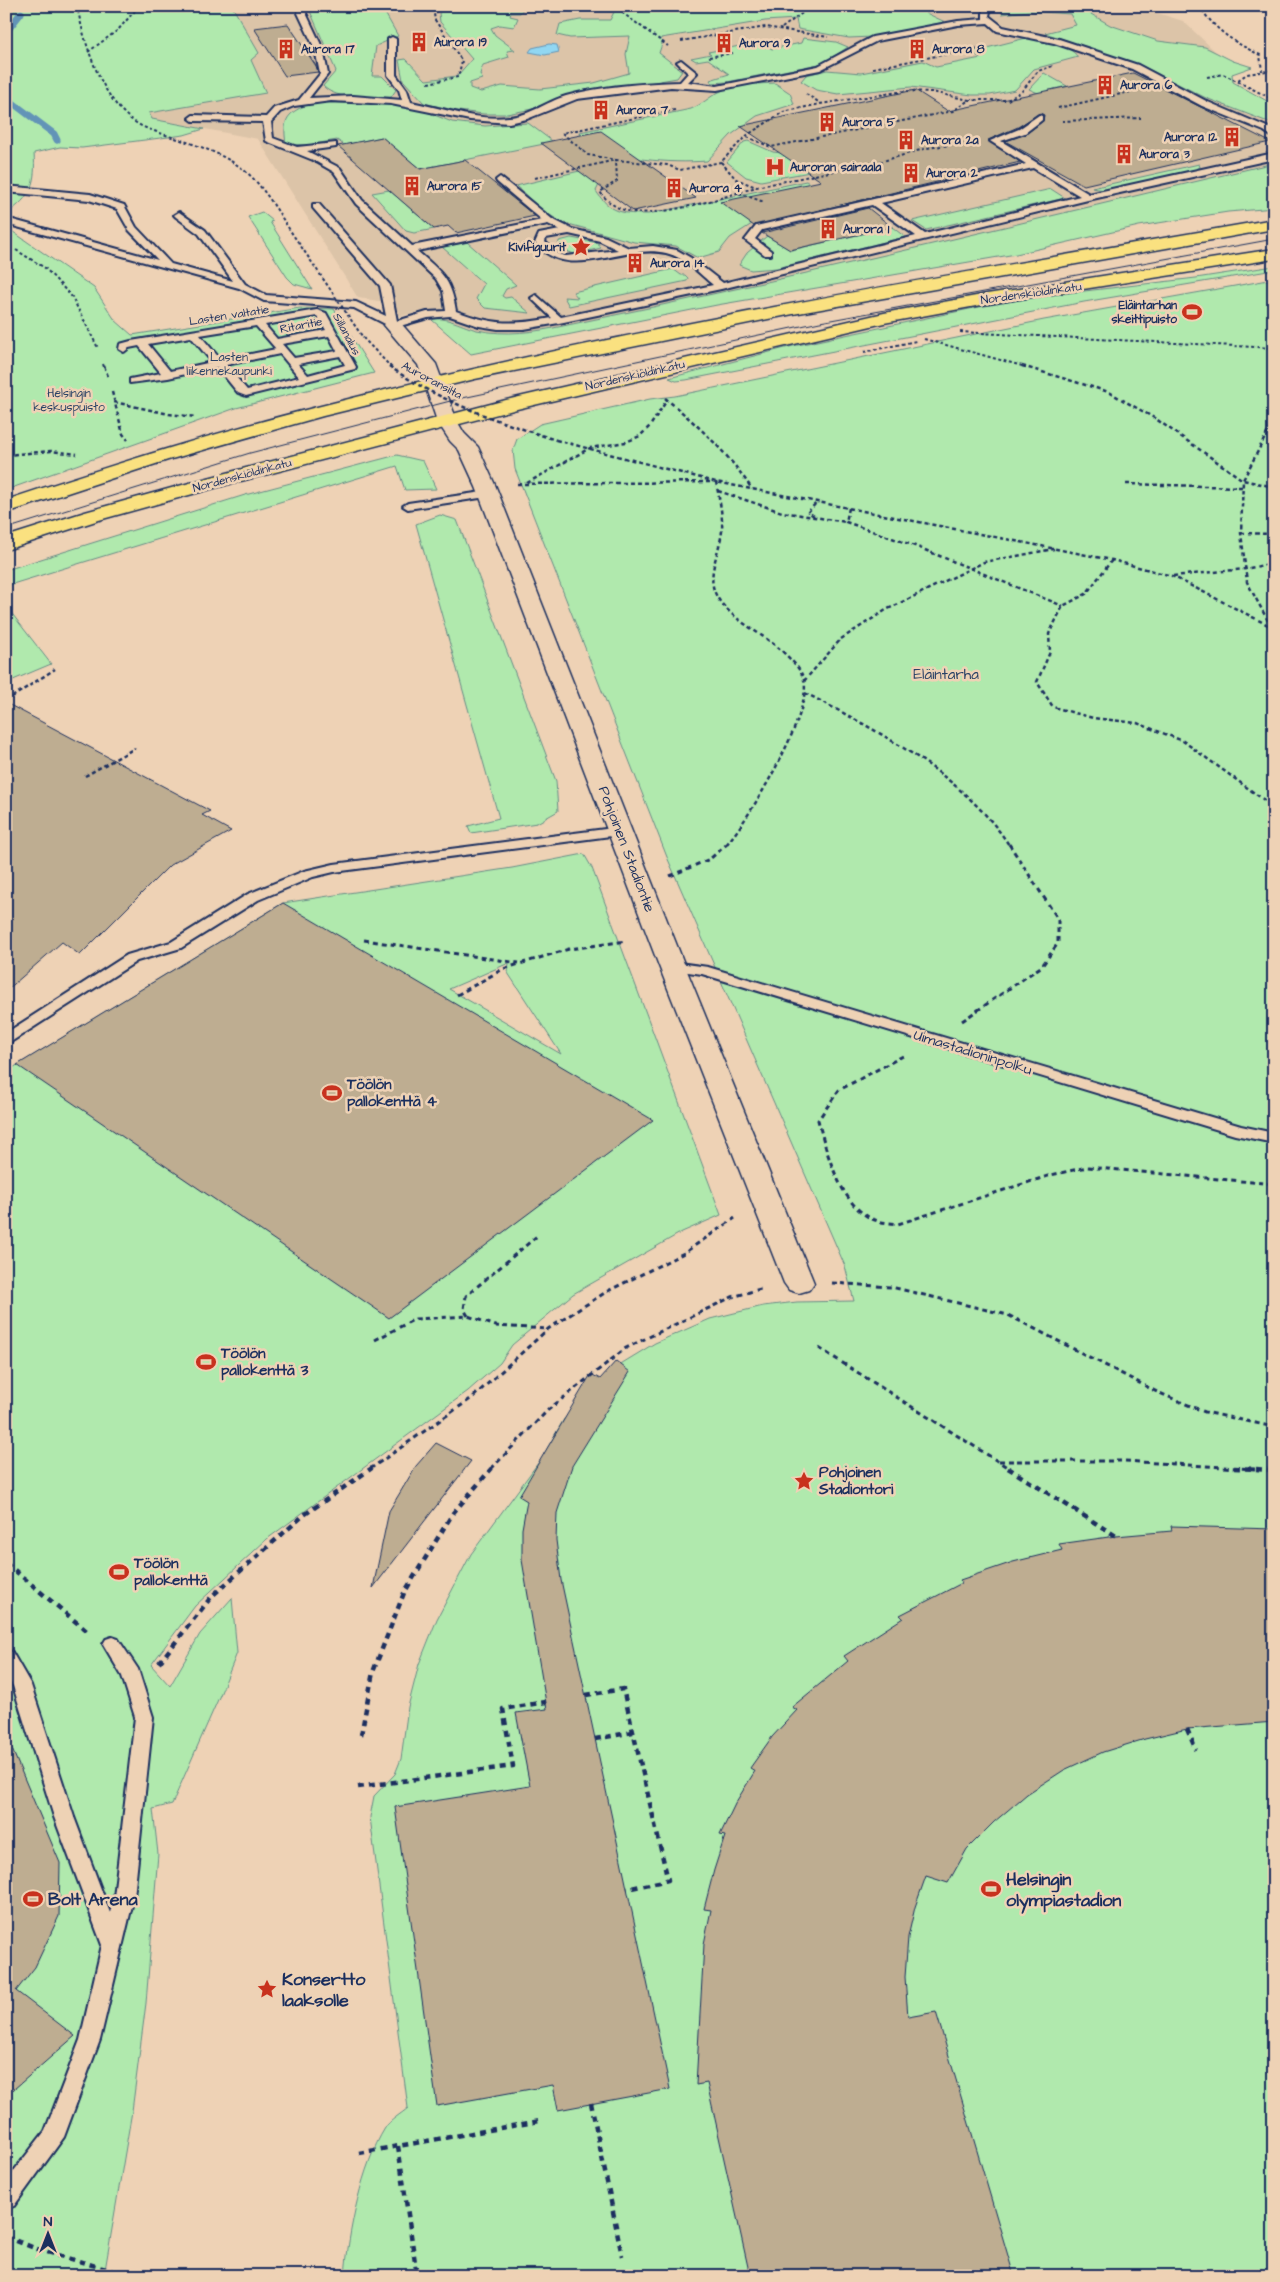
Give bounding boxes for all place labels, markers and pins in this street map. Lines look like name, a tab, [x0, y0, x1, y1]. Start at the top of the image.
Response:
building icon: Aurora 19	[408, 31, 430, 53]
building icon: Aurora 9	[713, 32, 735, 54]
place label: Aurora 19	[434, 34, 487, 51]
place label: Aurora 9	[739, 35, 791, 52]
building icon: Aurora 17	[275, 38, 297, 60]
building icon: Aurora 8	[906, 38, 928, 60]
place label: Aurora 17	[301, 41, 355, 58]
place label: Aurora 8	[932, 41, 985, 58]
building icon: Aurora 6	[1094, 74, 1116, 96]
place label: Aurora 6	[1120, 77, 1173, 94]
building icon: Aurora 7	[590, 99, 612, 121]
place label: Aurora 7	[616, 102, 669, 119]
building icon: Aurora 5	[816, 111, 838, 133]
place label: Aurora 5	[842, 114, 896, 131]
building icon: Aurora 12	[1221, 126, 1243, 148]
building icon: Aurora 2a	[895, 129, 917, 151]
place label: Aurora 12	[1164, 129, 1217, 146]
place label: Aurora 2a	[921, 132, 980, 149]
building icon: Aurora 3	[1113, 143, 1135, 165]
place label: Aurora 3	[1139, 146, 1191, 163]
hospital icon: Auroran sairaala	[764, 156, 786, 178]
place label: Auroran sairaala	[790, 159, 882, 176]
building icon: Aurora 2	[900, 162, 922, 184]
place label: Aurora 2	[926, 165, 978, 182]
building icon: Aurora 15	[401, 175, 423, 197]
building icon: Aurora 4	[663, 177, 685, 199]
place label: Aurora 15	[427, 178, 482, 195]
place label: Aurora 4	[689, 180, 743, 197]
building icon: Aurora 1	[817, 218, 839, 240]
place label: Aurora 1	[843, 221, 890, 238]
place icon: Kivifiguurit	[570, 236, 592, 258]
place label: Kivifiguurit	[508, 239, 566, 258]
building icon: Aurora 14	[624, 252, 646, 274]
place label: Aurora 14	[650, 255, 705, 272]
place label: Eläintarhan skeittipuisto	[1112, 297, 1177, 329]
sports icon: Eläintarhan skeittipuisto	[1181, 301, 1203, 323]
place label: Töölön pallokenttä 4	[346, 1074, 438, 1112]
sports icon: Töölön pallokenttä 4	[321, 1082, 343, 1104]
place label: Töölön pallokenttä 3	[220, 1343, 309, 1381]
sports icon: Töölön pallokenttä 3	[195, 1351, 217, 1373]
place label: Pohjoinen Stadiontori	[818, 1462, 894, 1500]
place icon: Pohjoinen Stadiontori	[793, 1470, 815, 1492]
place label: Töölön pallokenttä	[133, 1553, 208, 1591]
sports icon: Töölön pallokenttä	[108, 1561, 130, 1583]
place label: Helsingin olympiastadion	[1006, 1867, 1121, 1914]
sports icon: Helsingin olympiastadion	[980, 1878, 1002, 1900]
place label: Bolt Arena	[48, 1887, 138, 1912]
sports icon: Bolt Arena	[22, 1888, 44, 1910]
place label: Konsertto laaksolle	[282, 1967, 366, 2013]
place icon: Konsertto laaksolle	[256, 1978, 278, 2000]

